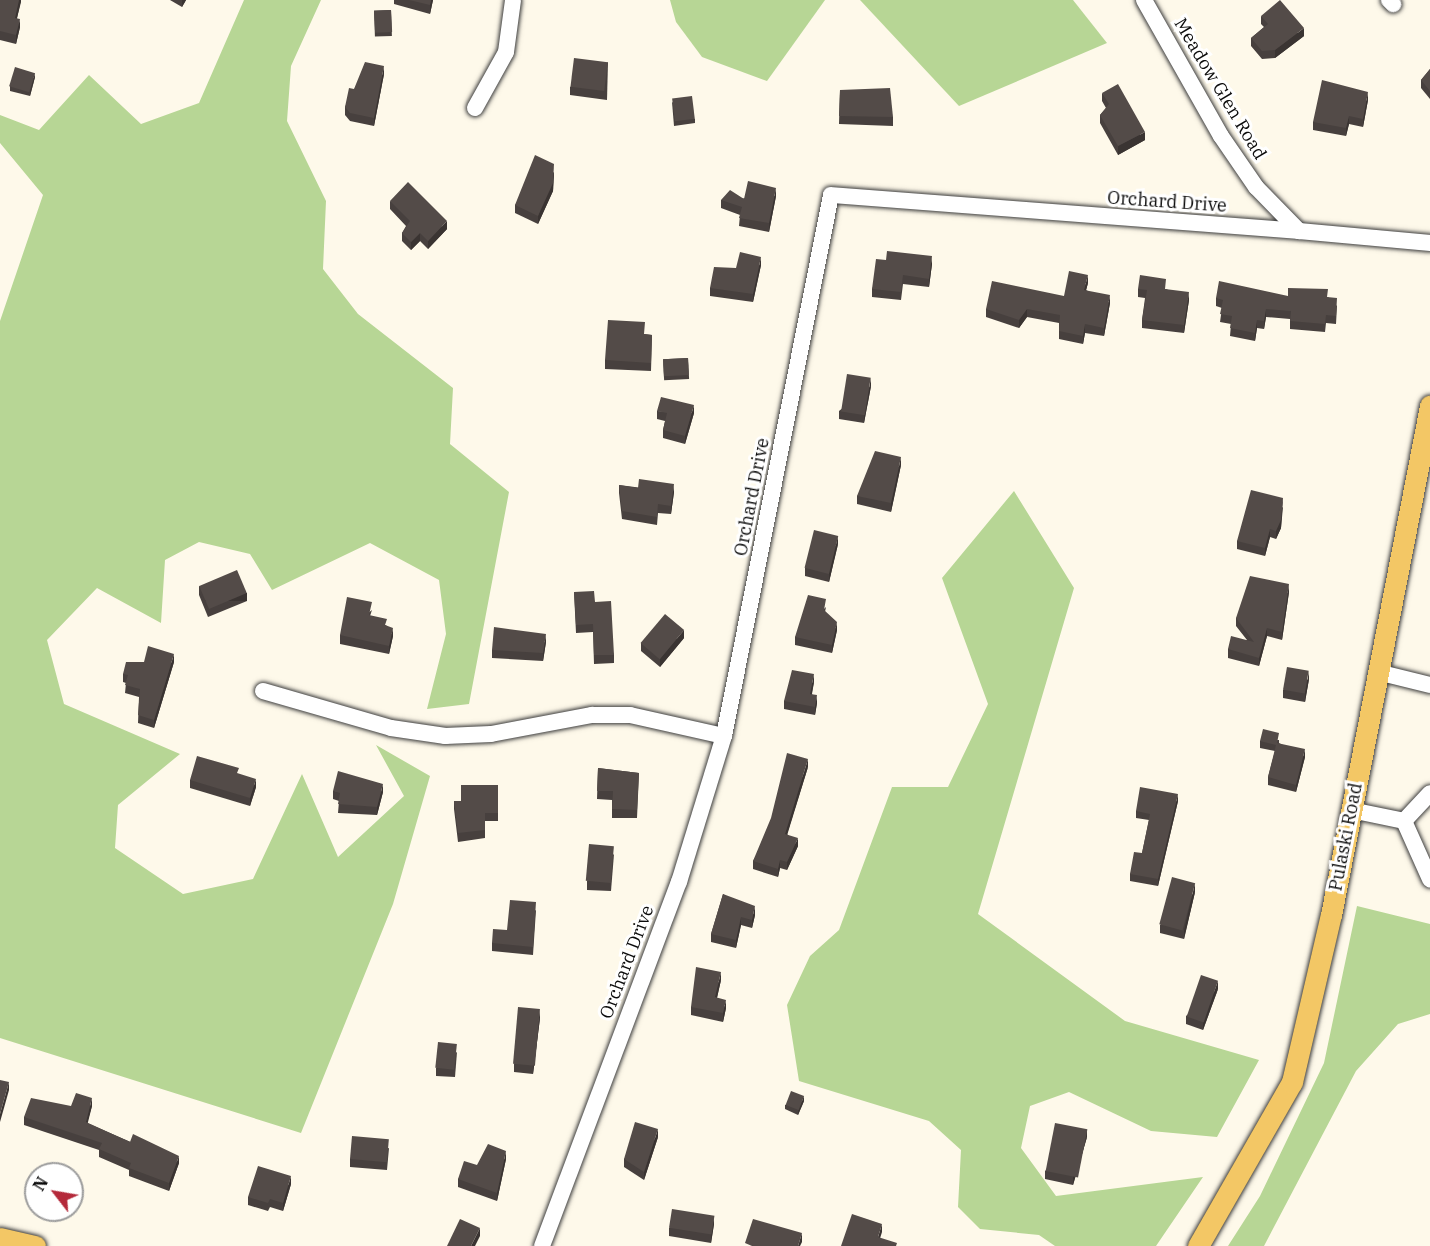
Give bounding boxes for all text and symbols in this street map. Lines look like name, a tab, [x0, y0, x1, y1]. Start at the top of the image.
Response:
street label: Meadow Glen Road	[1169, 14, 1271, 164]
street label: Orchard Drive	[1107, 187, 1227, 217]
street label: Orchard Drive	[730, 436, 774, 558]
street label: Pulaski Road	[1325, 781, 1367, 893]
street label: Orchard Drive	[595, 902, 659, 1022]
north arrow	[24, 1162, 84, 1222]
text: N	[28, 1173, 52, 1194]

